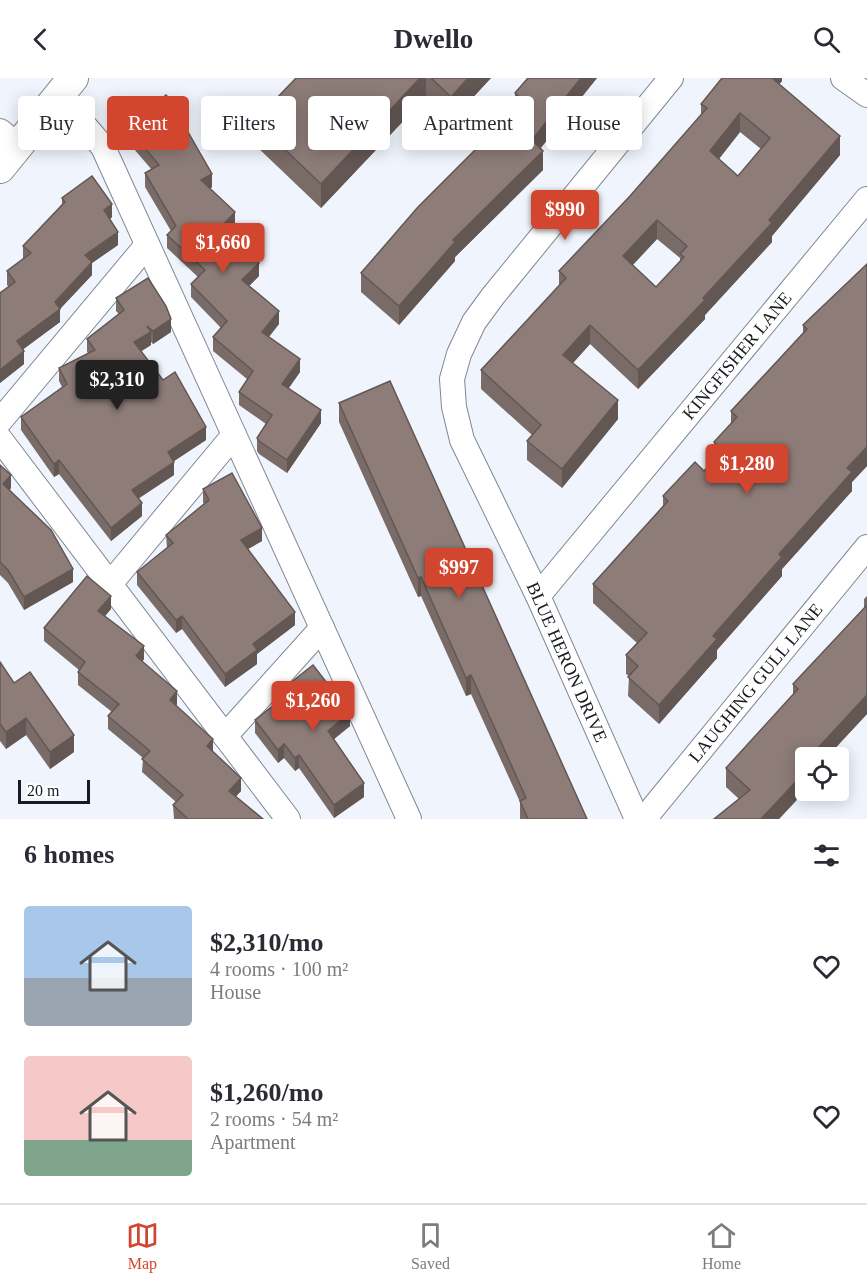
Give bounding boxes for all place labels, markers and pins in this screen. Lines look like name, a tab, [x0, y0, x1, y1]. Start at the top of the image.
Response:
pin: $990	[529, 190, 601, 241]
pin: $1,660	[174, 223, 272, 274]
pin: $2,310	[68, 360, 166, 411]
pin: $1,280	[698, 444, 796, 495]
pin: $997	[423, 548, 495, 599]
pin: $1,260	[264, 681, 362, 732]

